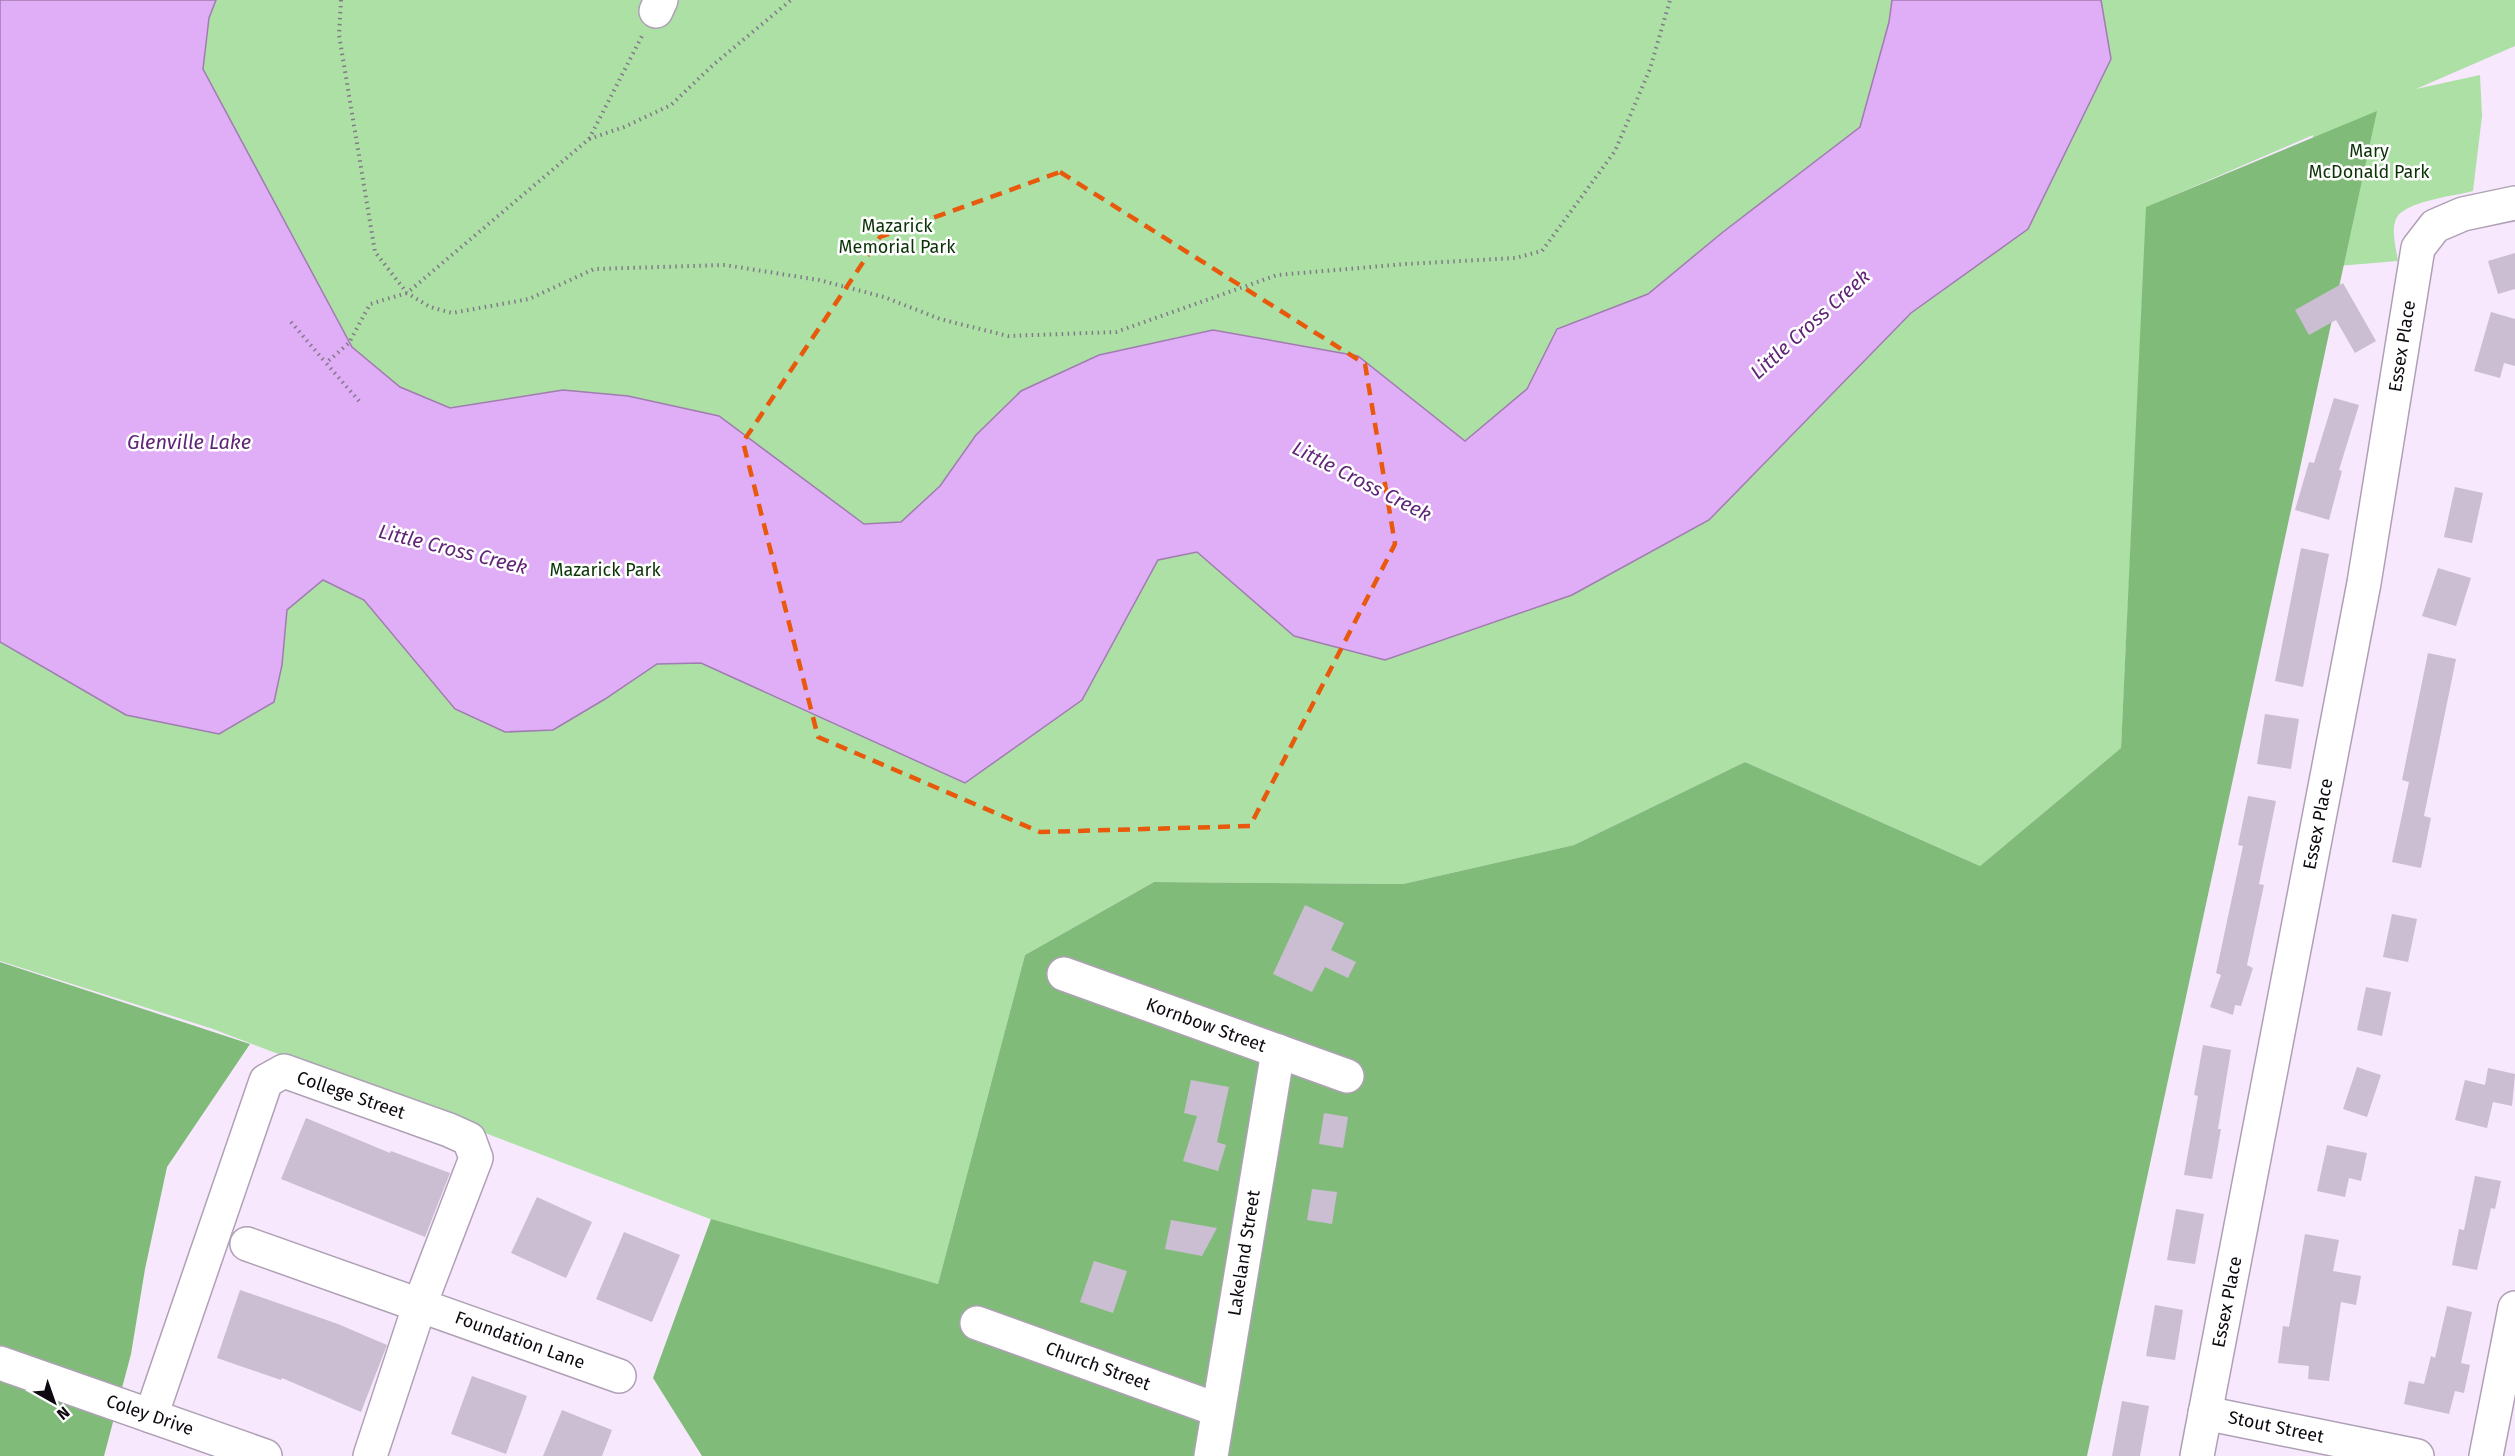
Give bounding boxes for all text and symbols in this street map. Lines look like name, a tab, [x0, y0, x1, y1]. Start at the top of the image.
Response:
park label: Mary McDonald Park	[2308, 140, 2430, 183]
park label: Mazarick Memorial Park	[839, 215, 956, 258]
water label: Little Cross Creek	[1745, 264, 1875, 384]
street label: Essex Place	[2384, 299, 2420, 393]
water label: Glenville Lake	[127, 430, 251, 454]
water label: Little Cross Creek	[1289, 436, 1436, 526]
water label: Little Cross Creek	[376, 519, 530, 579]
park label: Mazarick Park	[549, 559, 661, 581]
street label: Essex Place	[2298, 776, 2338, 872]
street label: Kornbow Street	[1143, 993, 1269, 1057]
street label: College Street	[294, 1066, 408, 1124]
street label: Lakeland Street	[1223, 1188, 1265, 1318]
street label: Essex Place	[2207, 1254, 2247, 1350]
street label: Foundation Lane	[452, 1306, 588, 1374]
street label: Church Street	[1043, 1337, 1154, 1395]
north arrow	[24, 1372, 84, 1432]
street label: Coley Drive	[103, 1390, 197, 1440]
text: N	[53, 1402, 73, 1424]
street label: Stout Street	[2226, 1406, 2326, 1448]

